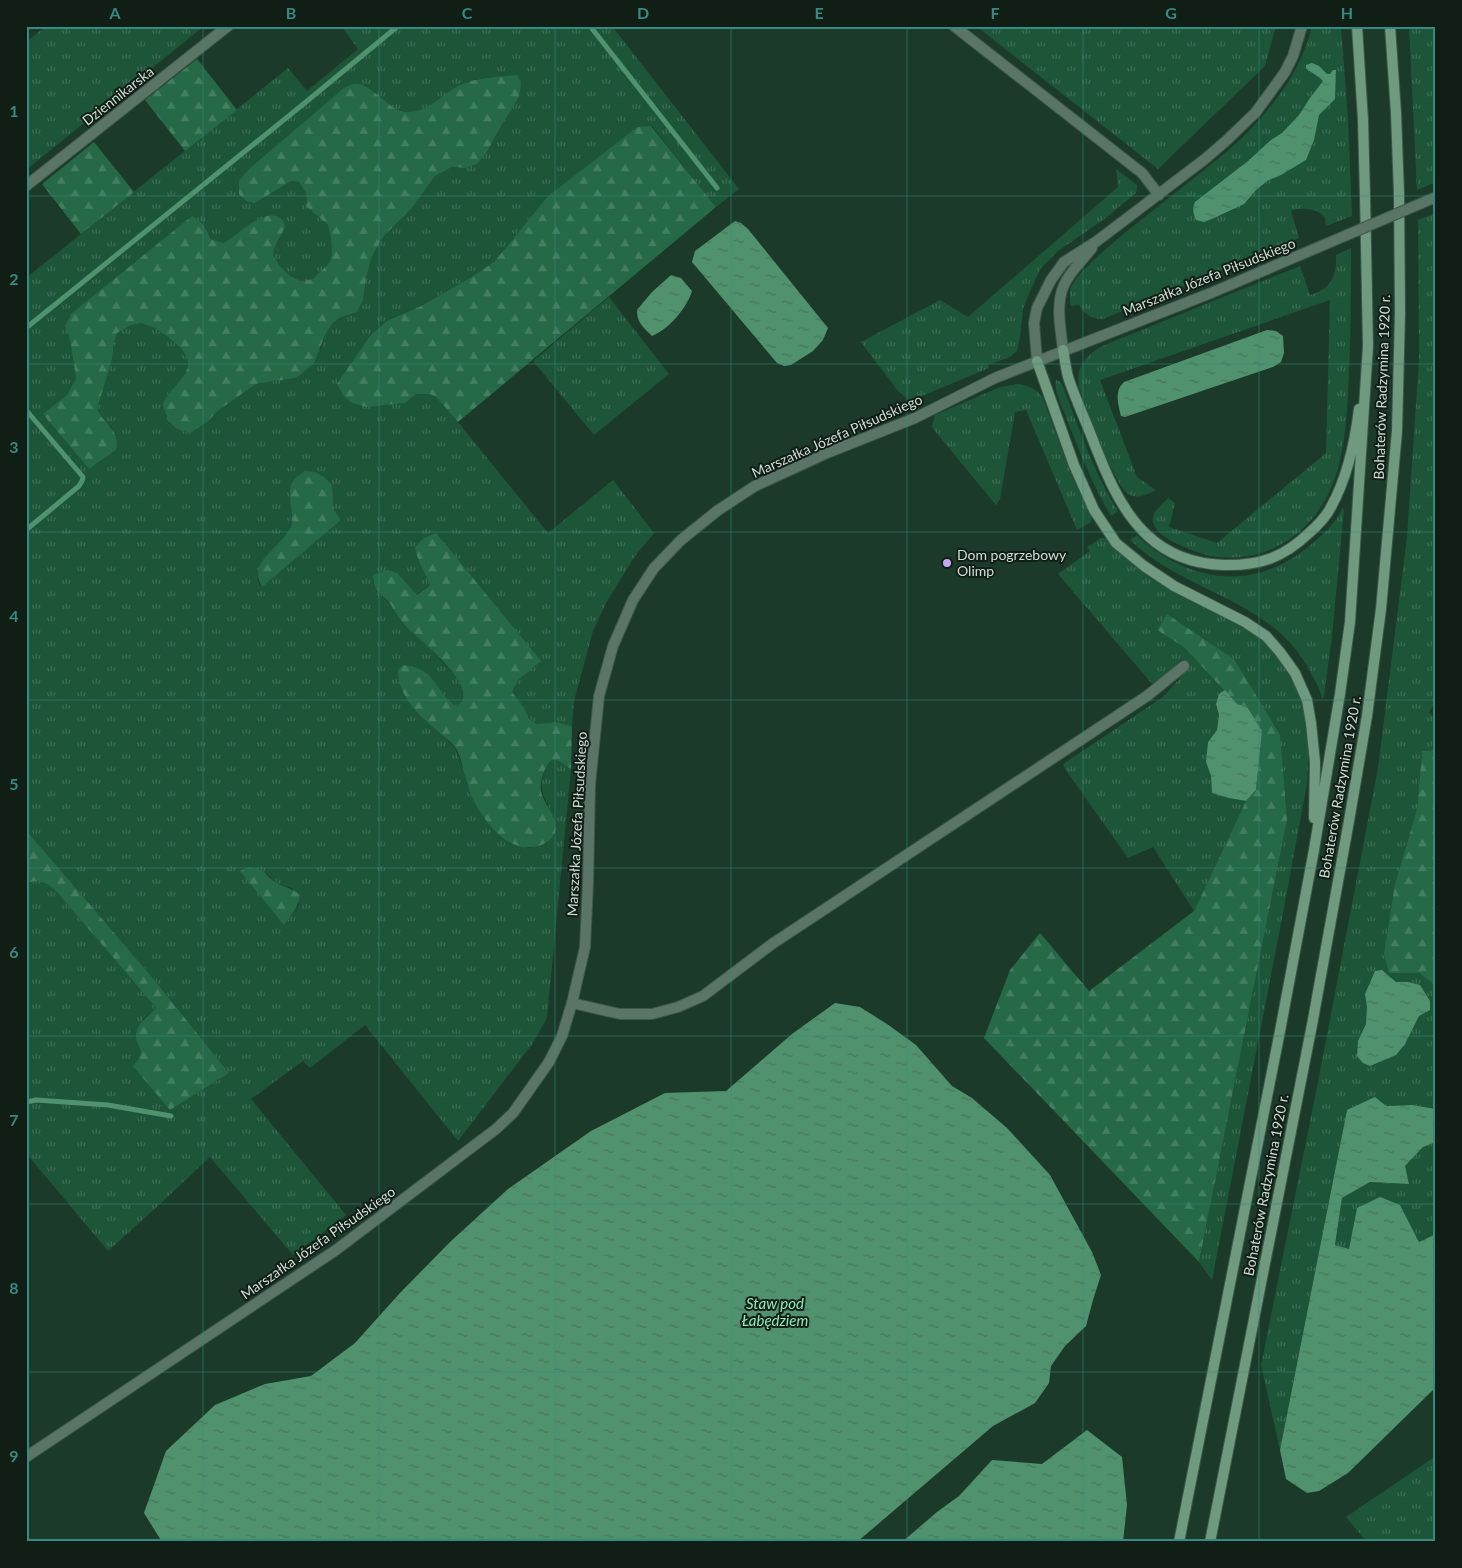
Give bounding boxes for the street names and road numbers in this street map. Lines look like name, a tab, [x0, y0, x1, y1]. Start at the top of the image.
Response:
street label: Dziennikarska	[79, 62, 157, 129]
street label: Marszałka Józefa Piłsudskiego	[1120, 234, 1298, 319]
street label: Bohaterów Radzymina 1920 r.	[1370, 294, 1393, 480]
street label: Marszałka Józefa Piłsudskiego	[749, 390, 925, 481]
street label: Bohaterów Radzymina 1920 r.	[1315, 694, 1364, 879]
street label: Marszałka Józefa Piłsudskiego	[563, 731, 590, 917]
street label: Bohaterów Radzymina 1920 r.	[1240, 1092, 1292, 1277]
street label: Marszałka Józefa Piłsudskiego	[237, 1183, 398, 1303]

